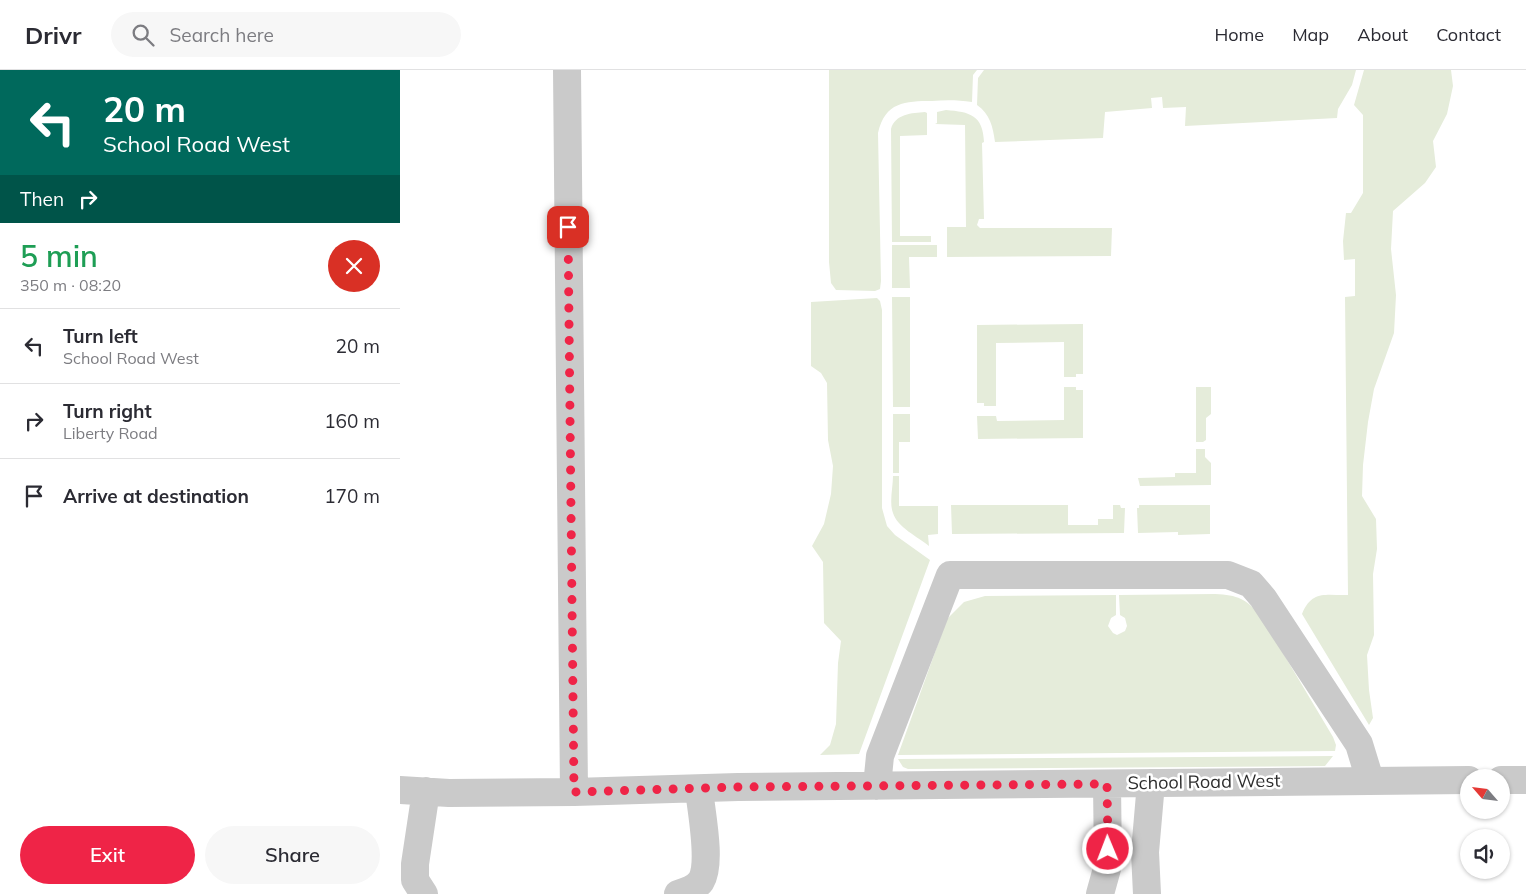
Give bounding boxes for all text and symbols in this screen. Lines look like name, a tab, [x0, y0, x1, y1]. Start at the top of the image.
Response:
search box	[111, 12, 461, 57]
text: Drivr	[25, 20, 81, 50]
icon: search	[129, 21, 157, 49]
text: Search here	[169, 23, 274, 47]
text: Home	[1214, 23, 1264, 46]
text: Map	[1292, 23, 1329, 46]
text: About	[1357, 23, 1408, 46]
text: Contact	[1436, 23, 1501, 46]
text: 20 m	[103, 87, 186, 131]
icon: left	[20, 90, 85, 155]
text: School Road West	[103, 130, 290, 158]
icon: right	[74, 185, 102, 213]
text: Then	[20, 187, 64, 211]
pin	[547, 206, 589, 248]
icon: arrive	[554, 213, 582, 241]
text: 5 min	[20, 237, 98, 275]
button: close	[328, 240, 380, 292]
text: 350 m · 08:20	[20, 275, 121, 295]
text: Turn left	[63, 324, 138, 348]
icon: left	[20, 332, 48, 360]
text: 20 m	[336, 334, 380, 358]
text: School Road West	[63, 348, 199, 368]
text: Turn right	[63, 399, 152, 423]
icon: right	[20, 407, 48, 435]
text: 160 m	[324, 409, 380, 433]
text: Liberty Road	[63, 423, 158, 443]
icon: arrive	[20, 482, 48, 510]
text: Arrive at destination	[63, 484, 249, 508]
text: 170 m	[324, 484, 380, 508]
street label: School Road West	[1127, 769, 1281, 794]
north arrow	[1460, 769, 1510, 819]
map controls	[1460, 769, 1510, 879]
position arrow	[1081, 822, 1133, 874]
button: Exit	[20, 826, 195, 884]
button: Share	[205, 826, 380, 884]
button: sound	[1460, 829, 1510, 879]

